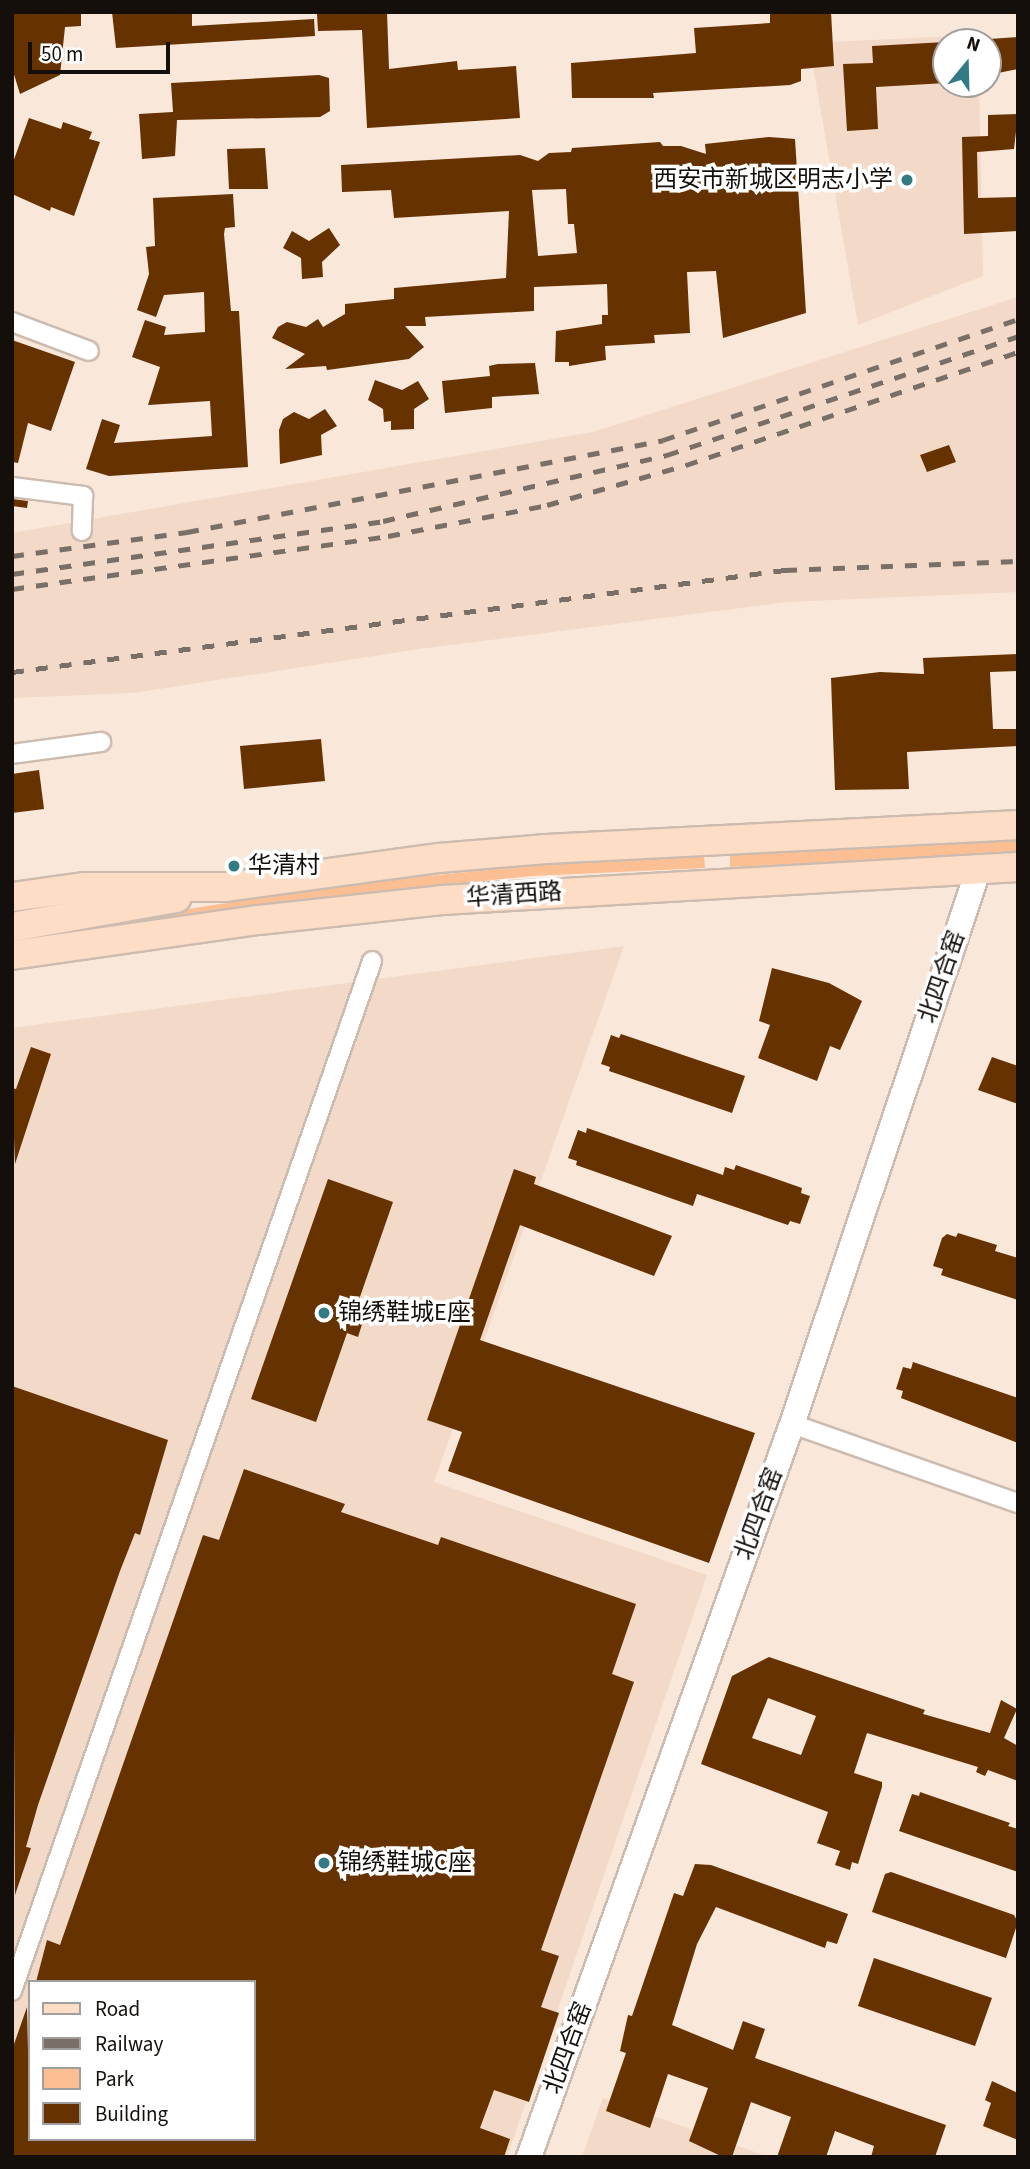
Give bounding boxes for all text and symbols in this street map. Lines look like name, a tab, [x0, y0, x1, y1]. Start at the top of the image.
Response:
scale bar	[32, 28, 173, 72]
north arrow	[932, 28, 1002, 98]
text: N	[963, 30, 984, 59]
text: 50 m	[41, 39, 83, 69]
place label: 西安市新城区明志小学	[653, 166, 893, 194]
marker: 西安市新城区明志小学	[899, 172, 915, 188]
place label: 华清村	[248, 852, 320, 880]
marker: 华清村	[226, 858, 242, 874]
street label: 华清西路	[465, 877, 563, 913]
street label: 北四合窑	[913, 927, 971, 1027]
place label: 锦绣鞋城E座	[338, 1299, 471, 1327]
marker: 锦绣鞋城E座	[316, 1305, 332, 1321]
street label: 北四合窑	[729, 1464, 789, 1564]
place label: 锦绣鞋城C座	[338, 1849, 472, 1877]
marker: 锦绣鞋城C座	[316, 1855, 332, 1871]
legend	[28, 1980, 256, 2141]
text: Road	[95, 1994, 140, 2024]
street label: 北四合窑	[538, 1998, 598, 2098]
text: Railway	[95, 2029, 163, 2059]
text: Park	[95, 2064, 134, 2094]
text: Building	[95, 2099, 168, 2129]

